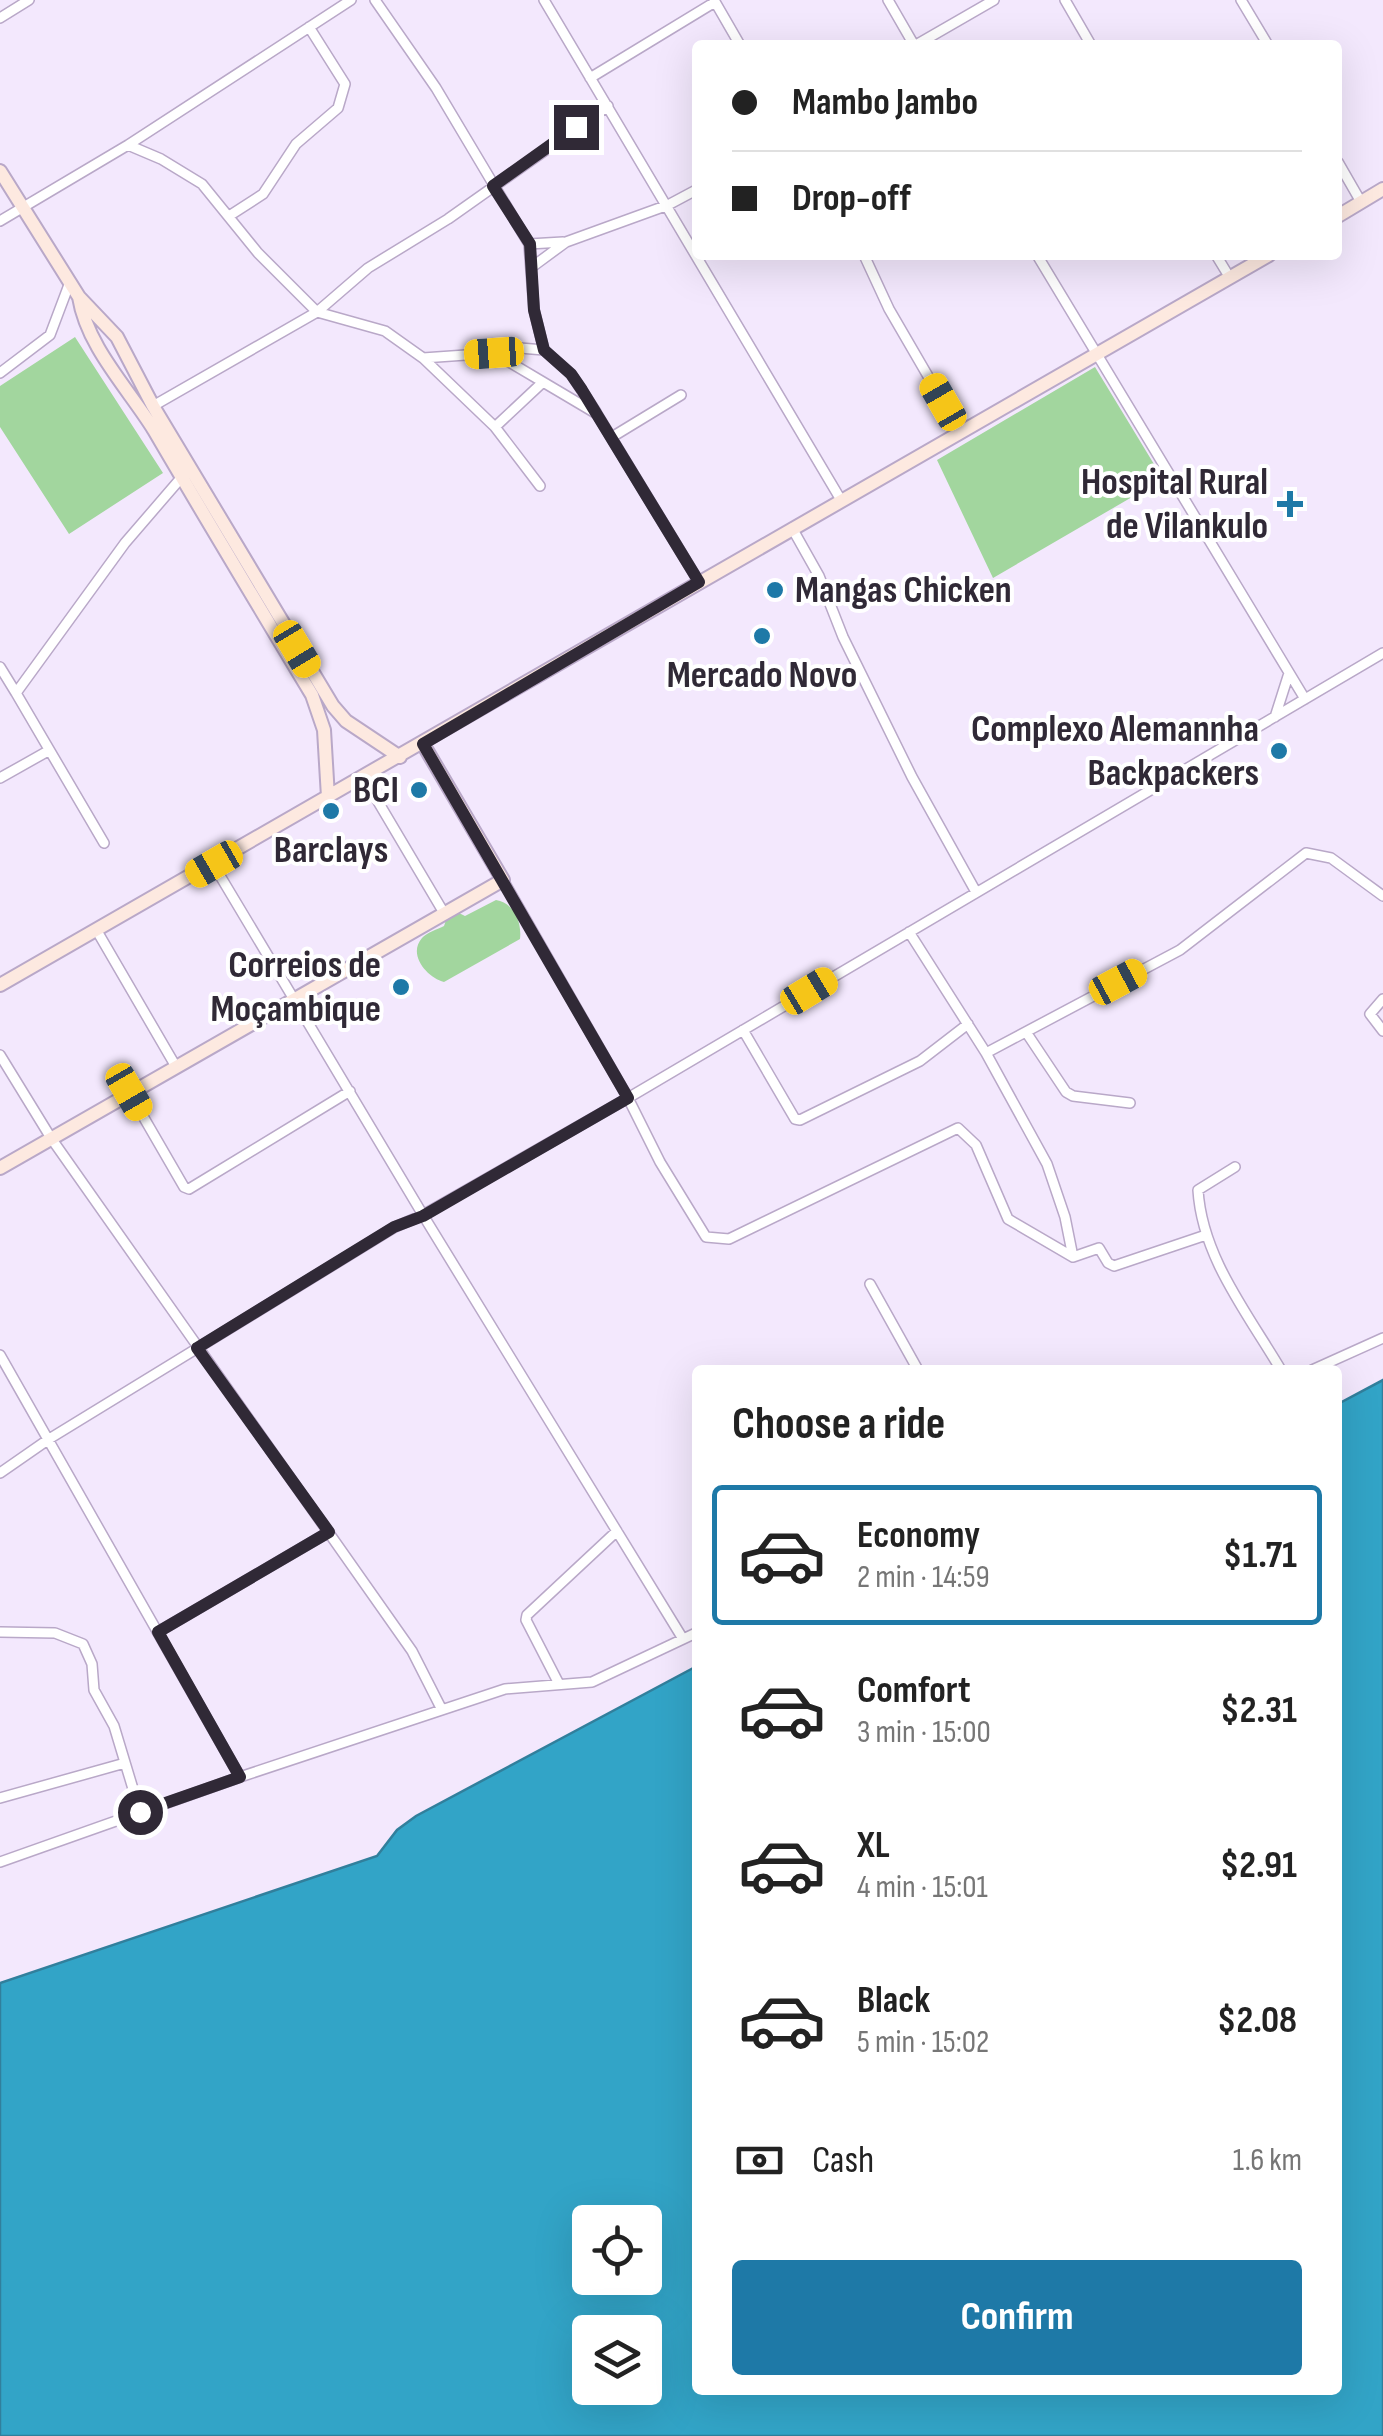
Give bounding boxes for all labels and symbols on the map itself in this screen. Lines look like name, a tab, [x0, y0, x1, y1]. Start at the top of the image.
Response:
route end	[554, 105, 599, 150]
car	[463, 336, 525, 370]
car	[915, 369, 971, 435]
place label: Hospital Rural de Vilankulo	[1081, 460, 1268, 549]
marker: Hospital Rural de Vilankulo	[1277, 491, 1303, 517]
place label: Mangas Chicken	[795, 568, 1012, 613]
marker: Mangas Chicken	[764, 579, 786, 601]
car	[269, 616, 325, 682]
marker: Mercado Novo	[751, 625, 773, 647]
place label: Mercado Novo	[667, 653, 857, 698]
place label: Complexo Alemannha Backpackers	[971, 707, 1259, 796]
marker: Complexo Alemannha Backpackers	[1268, 740, 1290, 762]
place label: BCI	[353, 768, 399, 813]
marker: BCI	[408, 779, 430, 801]
marker: Barclays	[320, 800, 342, 822]
place label: Barclays	[274, 828, 388, 873]
car	[181, 836, 247, 892]
place label: Correios de Moçambique	[210, 943, 381, 1032]
car	[1084, 955, 1152, 1009]
car	[776, 963, 842, 1019]
marker: Correios de Moçambique	[390, 976, 412, 998]
car	[101, 1059, 157, 1125]
route start	[118, 1790, 163, 1835]

